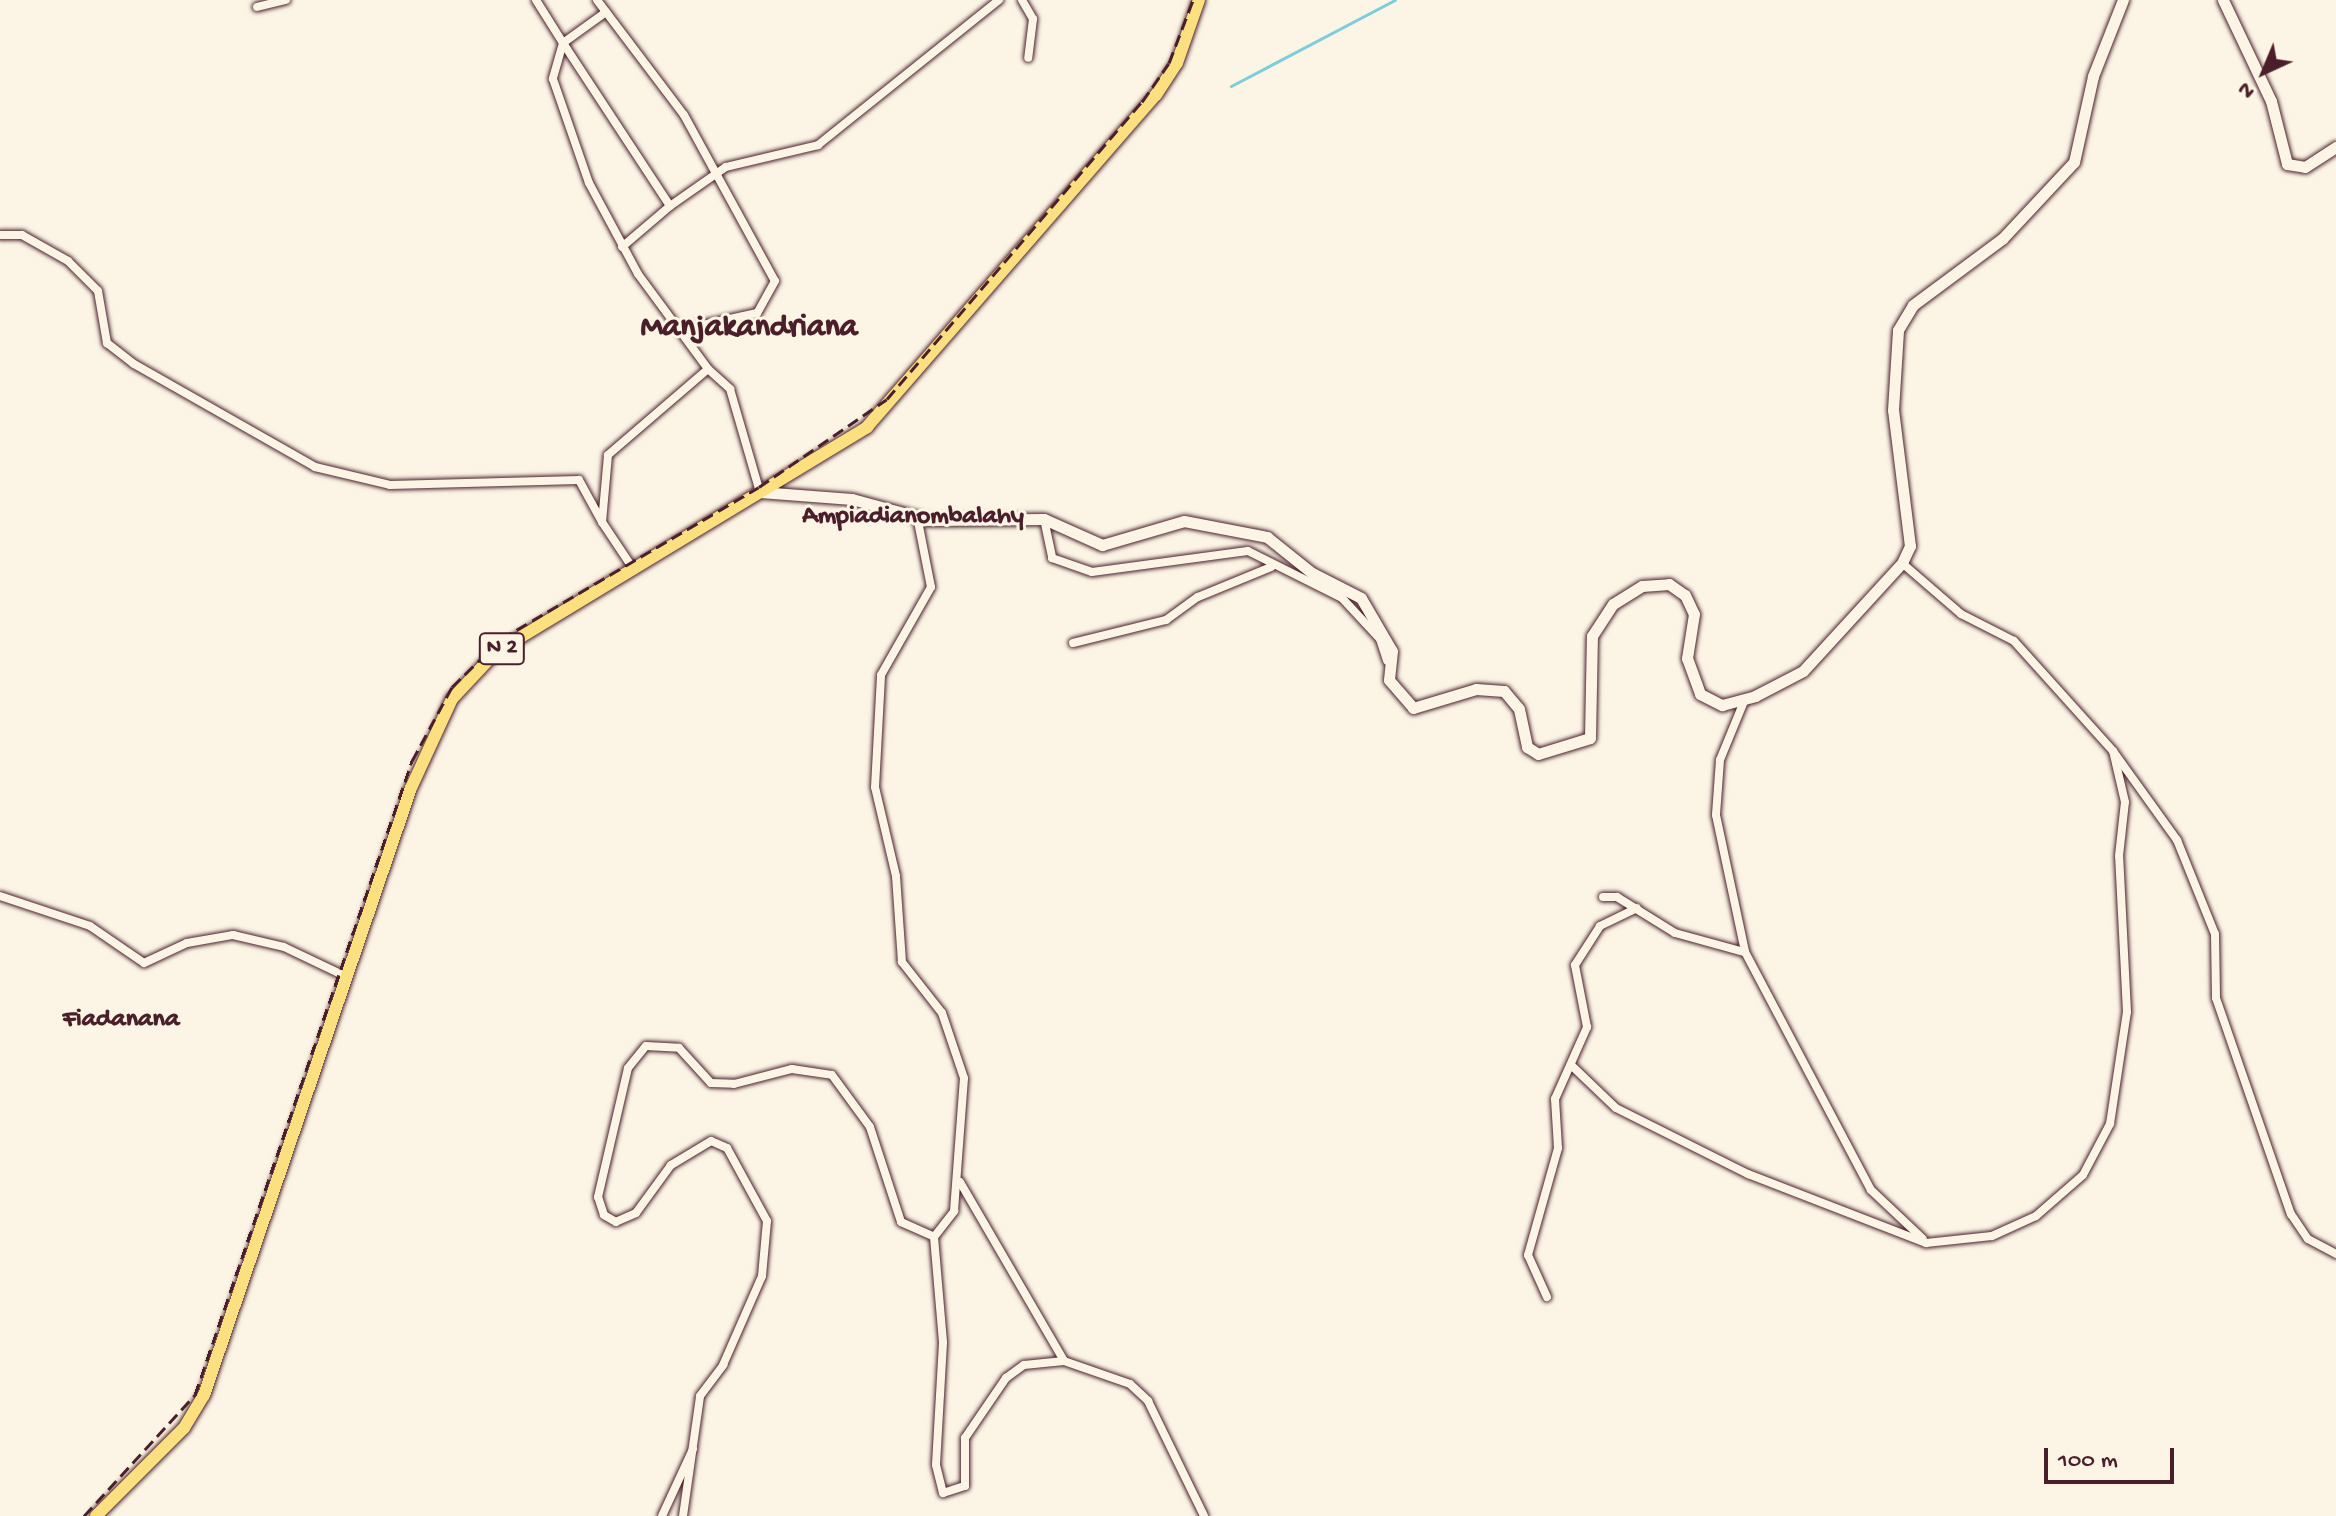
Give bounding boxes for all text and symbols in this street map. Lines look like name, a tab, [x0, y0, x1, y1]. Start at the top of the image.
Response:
north arrow	[2224, 32, 2304, 112]
text: N	[2233, 75, 2262, 104]
district label: Manjakandriana	[640, 309, 858, 347]
district label: Ampiadianombalahy	[802, 502, 1024, 534]
road number: N 2	[478, 631, 526, 667]
district label: Fiadanana	[63, 1005, 179, 1037]
scale bar	[2048, 1432, 2178, 1482]
text: 100 m	[2058, 1447, 2118, 1476]

